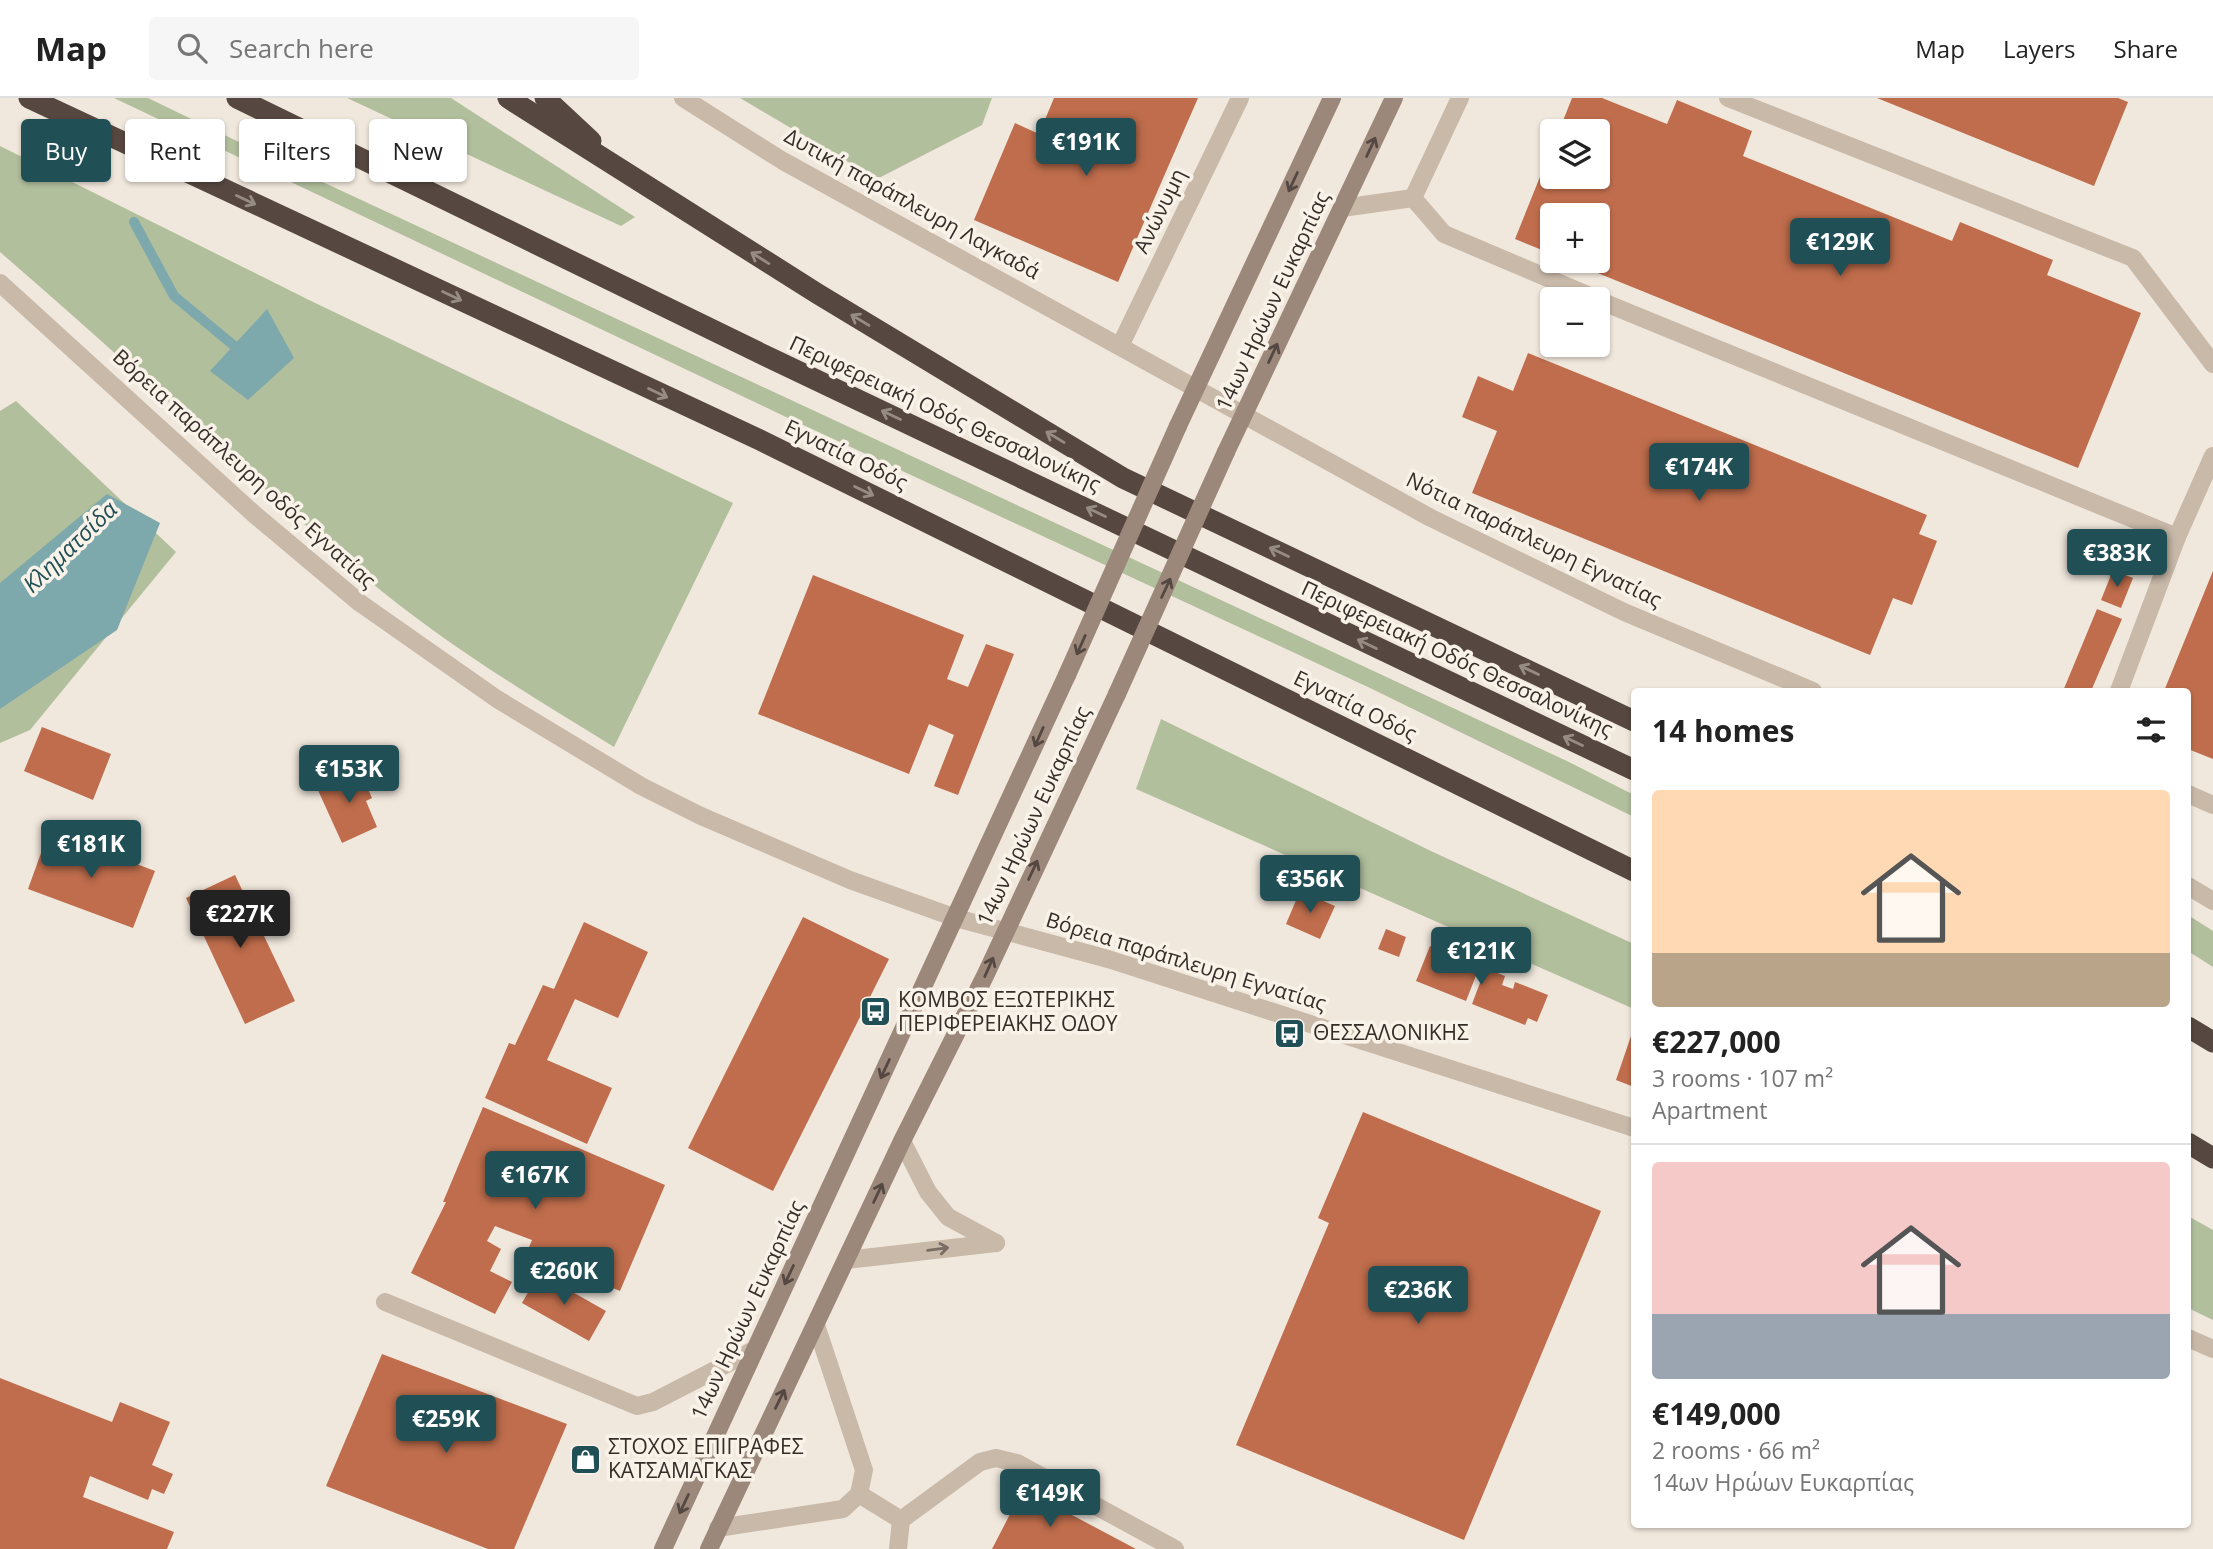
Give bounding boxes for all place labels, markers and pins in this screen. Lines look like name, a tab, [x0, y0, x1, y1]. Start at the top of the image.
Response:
pin: €191K	[1037, 118, 1135, 178]
pin: €129K	[1791, 218, 1889, 278]
pin: €174K	[1650, 444, 1748, 503]
pin: €383K	[2068, 530, 2166, 589]
pin: €153K	[300, 746, 398, 805]
pin: €181K	[42, 820, 140, 880]
pin: €356K	[1261, 856, 1359, 915]
pin: €227K	[191, 890, 289, 950]
pin: €121K	[1432, 928, 1530, 987]
place label: ΚΟΜΒΟΣ ΕΞΩΤΕΡΙΚΗΣ ΠΕΡΙΦΕΡΕΙΑΚΗΣ ΟΔΟΥ	[898, 985, 1118, 1037]
bus stop icon: ΚΟΜΒΟΣ ΕΞΩΤΕΡΙΚΗΣ ΠΕΡΙΦΕΡΕΙΑΚΗΣ ΟΔΟΥ	[858, 995, 892, 1029]
bus stop icon: ΘΕΣΣΑΛΟΝΙΚΗΣ	[1273, 1016, 1307, 1050]
place label: ΘΕΣΣΑΛΟΝΙΚΗΣ	[1313, 1018, 1469, 1046]
pin: €167K	[486, 1152, 584, 1211]
pin: €260K	[515, 1248, 613, 1307]
pin: €236K	[1369, 1266, 1467, 1326]
pin: €259K	[397, 1396, 495, 1455]
place label: ΣΤΟΧΟΣ ΕΠΙΓΡΑΦΕΣ ΚΑΤΣΑΜΑΓΚΑΣ	[608, 1432, 804, 1484]
shop icon: ΣΤΟΧΟΣ ΕΠΙΓΡΑΦΕΣ ΚΑΤΣΑΜΑΓΚΑΣ	[568, 1442, 602, 1476]
pin: €149K	[1001, 1470, 1099, 1529]

